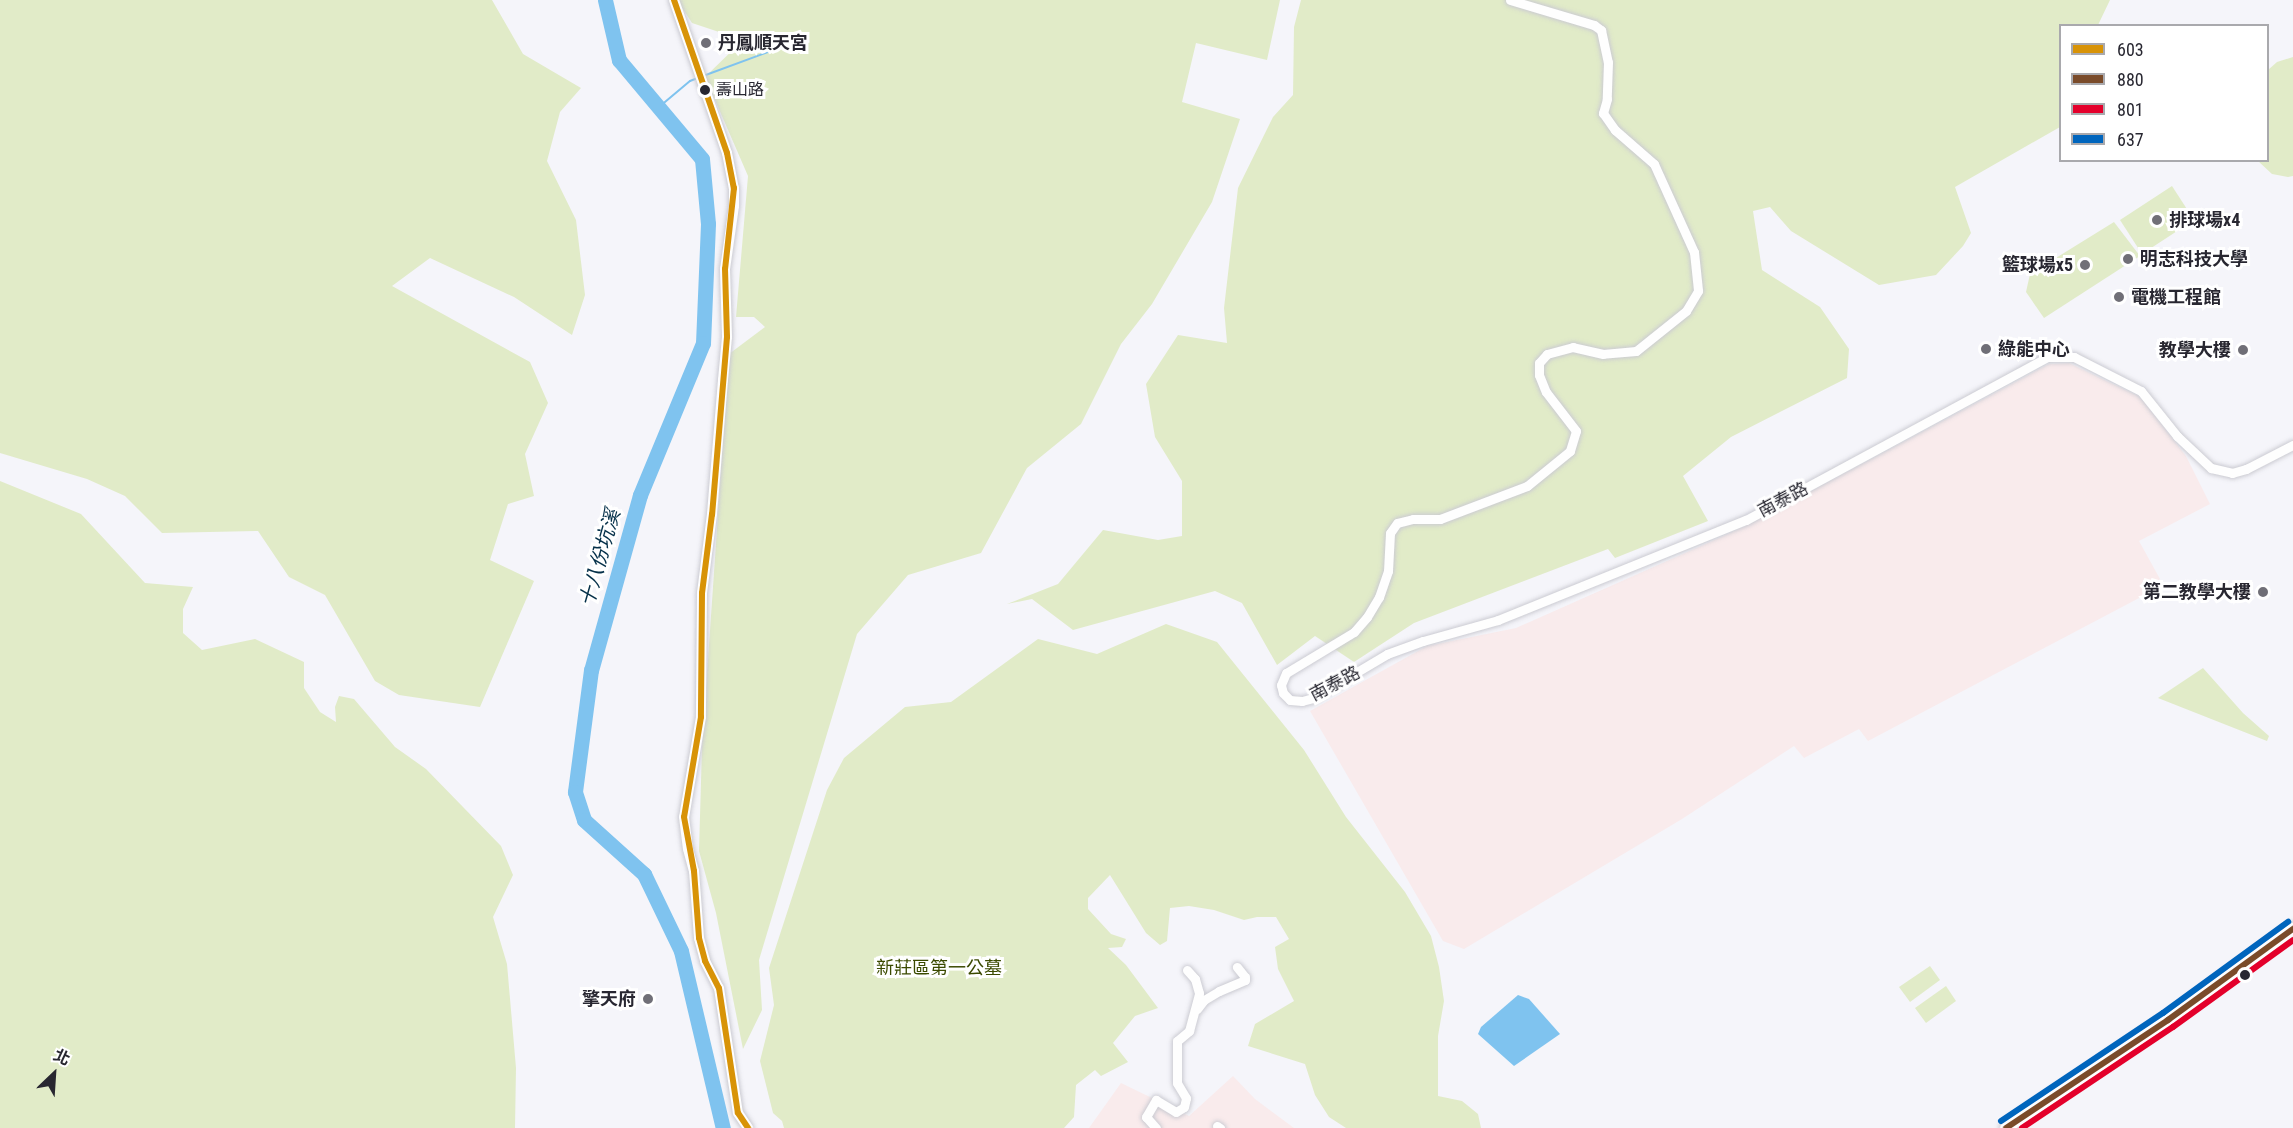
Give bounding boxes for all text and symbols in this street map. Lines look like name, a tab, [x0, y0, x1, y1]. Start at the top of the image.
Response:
legend	[2059, 24, 2269, 162]
place label: 丹鳳順天宮	[718, 32, 808, 54]
marker: 丹鳳順天宮	[699, 36, 713, 50]
text: 603	[2117, 39, 2144, 60]
text: 880	[2117, 69, 2144, 90]
place label: 壽山路	[716, 80, 764, 100]
marker: 壽山路	[699, 84, 711, 96]
text: 801	[2117, 99, 2144, 120]
text: 637	[2117, 129, 2144, 150]
place label: 排球場x4	[2169, 209, 2240, 231]
marker: 排球場x4	[2150, 213, 2164, 227]
place label: 明志科技大學	[2140, 248, 2248, 270]
marker: 明志科技大學	[2121, 252, 2135, 266]
place label: 籃球場x5	[2002, 254, 2073, 276]
marker: 籃球場x5	[2078, 258, 2092, 272]
place label: 電機工程館	[2131, 286, 2221, 308]
marker: 電機工程館	[2112, 290, 2126, 304]
place label: 綠能中心	[1998, 338, 2070, 360]
place label: 教學大樓	[2159, 339, 2231, 361]
marker: 綠能中心	[1979, 342, 1993, 356]
marker: 教學大樓	[2236, 343, 2250, 357]
street label: 南泰路	[1754, 478, 1812, 522]
water label: 十八份坑溪	[575, 507, 625, 609]
place label: 第二教學大樓	[2143, 581, 2251, 603]
marker: 第二教學大樓	[2256, 585, 2270, 599]
street label: 南泰路	[1306, 662, 1364, 706]
park label: 新莊區第一公墓	[876, 957, 1002, 979]
unlabelled marker	[2239, 969, 2251, 981]
place label: 擎天府	[582, 988, 636, 1010]
marker: 擎天府	[641, 992, 655, 1006]
north arrow	[24, 1044, 84, 1104]
text: 北	[51, 1045, 73, 1069]

